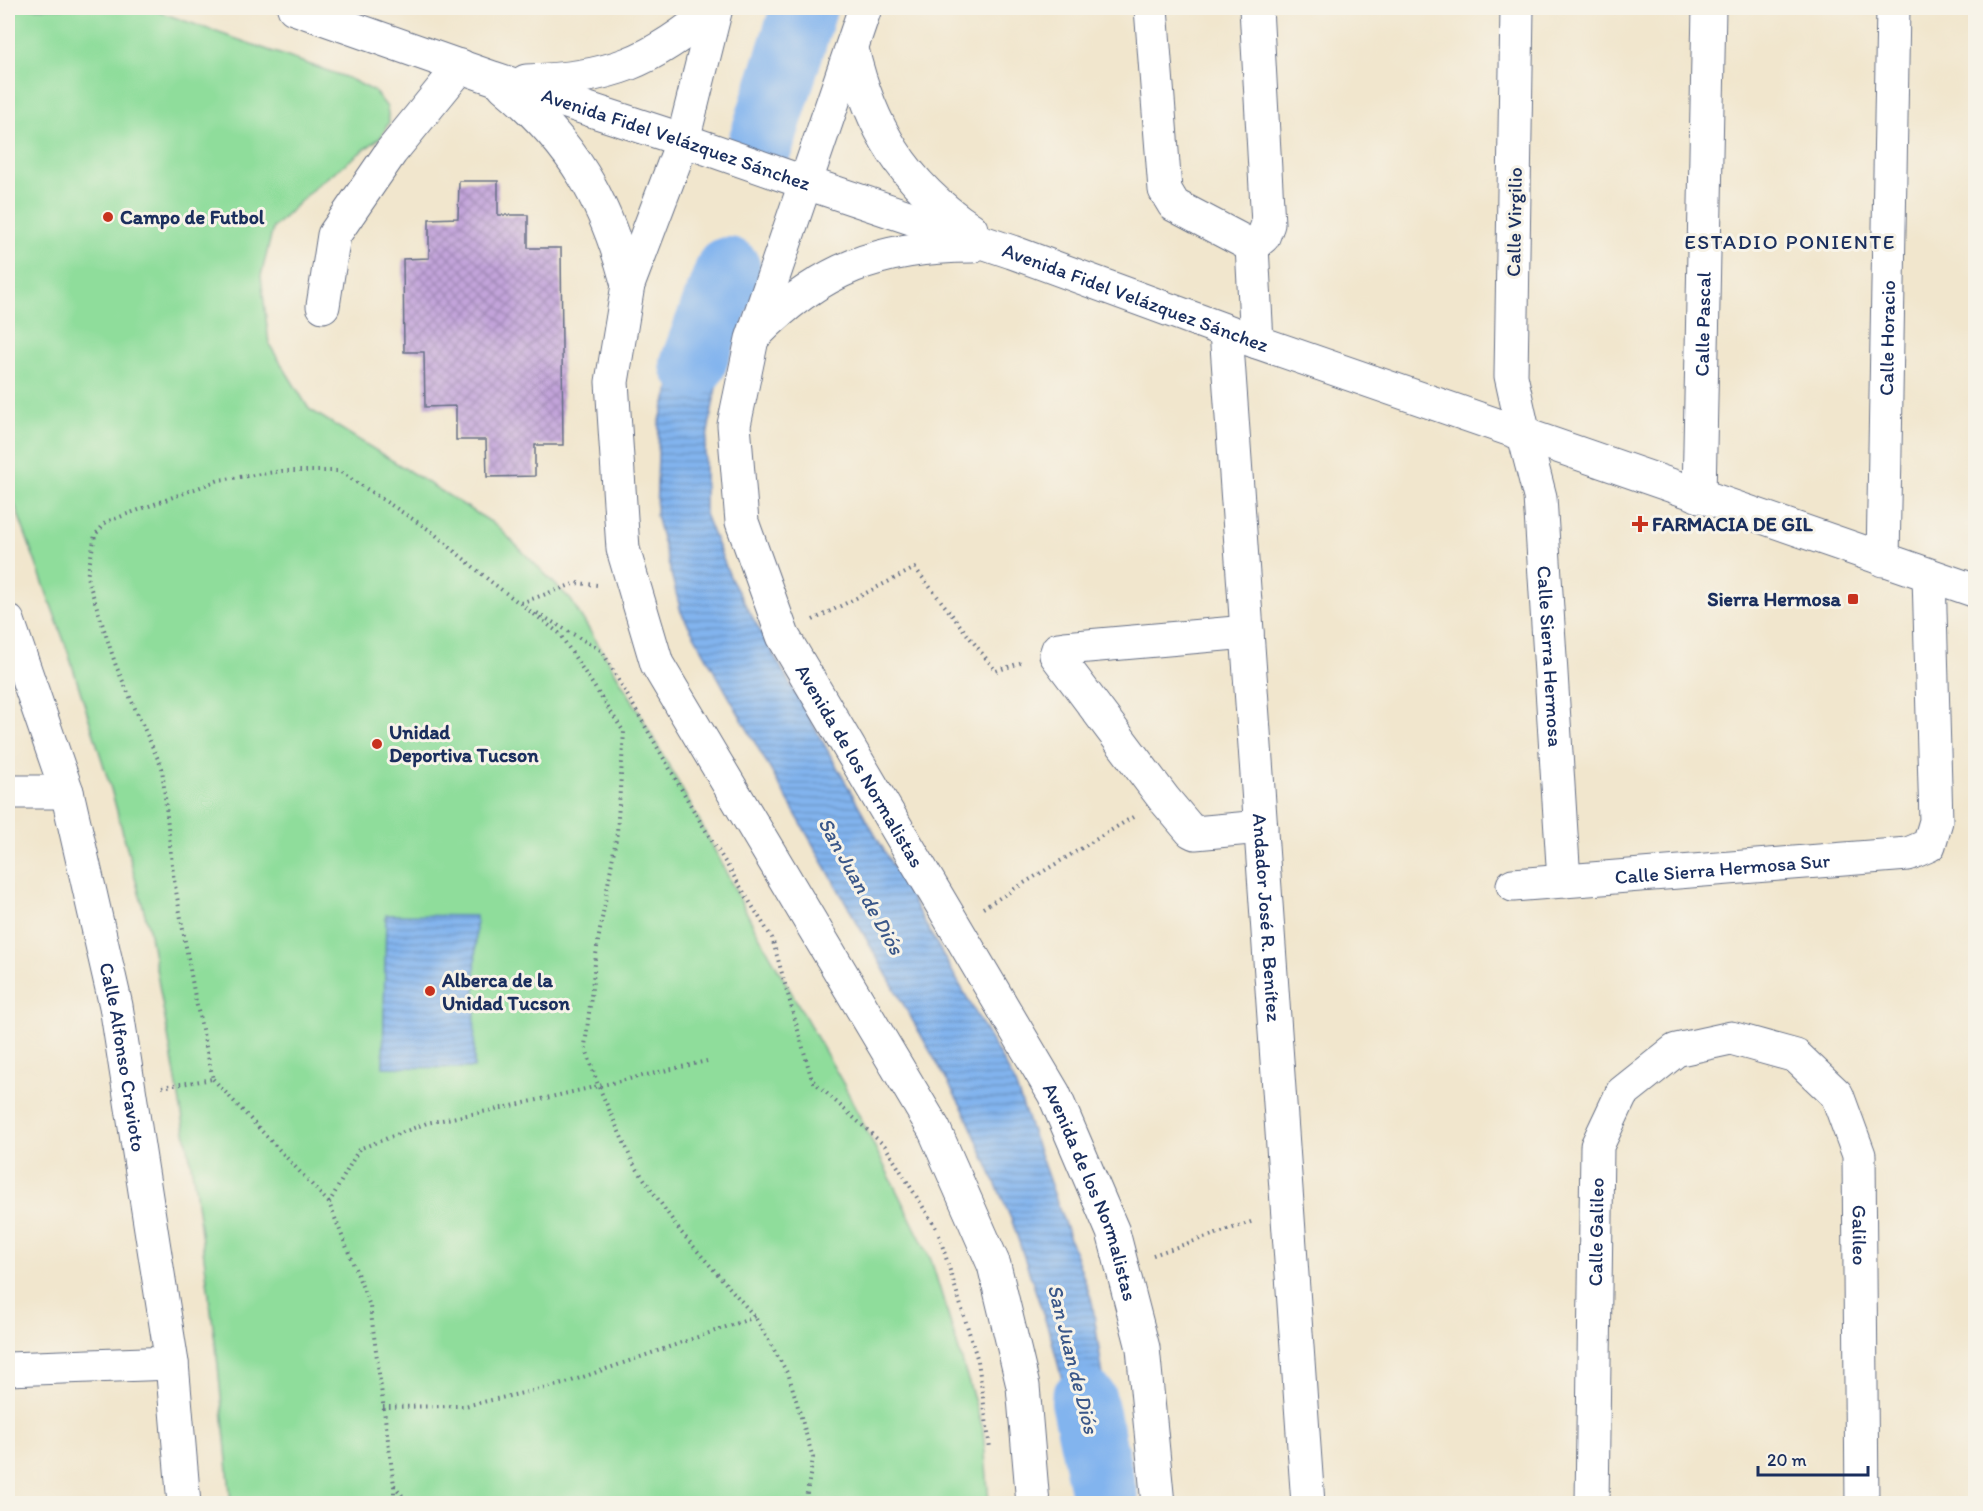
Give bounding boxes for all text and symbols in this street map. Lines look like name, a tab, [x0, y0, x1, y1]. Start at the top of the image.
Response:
street label: Avenida Fidel Velázquez Sánchez	[539, 83, 814, 196]
street label: Calle Virgilio	[1501, 167, 1527, 277]
place label: Campo de Futbol	[120, 205, 265, 230]
marker: Campo de Futbol	[101, 210, 115, 224]
district label: ESTADIO PONIENTE	[1684, 229, 1896, 254]
street label: Avenida Fidel Velázquez Sánchez	[999, 238, 1273, 357]
street label: Calle Pascal	[1689, 271, 1716, 377]
street label: Calle Horacio	[1874, 280, 1900, 396]
place label: FARMACIA DE GIL	[1652, 512, 1813, 536]
marker: FARMACIA DE GIL	[1633, 517, 1647, 531]
street label: Calle Sierra Hermosa	[1532, 565, 1568, 748]
place label: Sierra Hermosa	[1707, 587, 1842, 611]
marker: Sierra Hermosa	[1846, 592, 1860, 606]
street label: Avenida de los Normalistas	[790, 660, 929, 872]
place label: Unidad Deportiva Tucson	[389, 720, 539, 768]
marker: Unidad Deportiva Tucson	[370, 737, 384, 751]
water label: San Juan de Diós	[813, 813, 910, 960]
street label: Andador José R. Benítez	[1248, 813, 1286, 1023]
street label: Calle Sierra Hermosa Sur	[1614, 848, 1831, 889]
street label: Calle Alfonso Cravioto	[94, 960, 151, 1154]
place label: Alberca de la Unidad Tucson	[441, 968, 570, 1015]
marker: Alberca de la Unidad Tucson	[423, 984, 437, 998]
street label: Avenida de los Normalistas	[1038, 1078, 1142, 1303]
street label: Calle Galileo	[1583, 1177, 1609, 1287]
street label: Galileo	[1847, 1205, 1872, 1265]
water label: San Juan de Diós	[1043, 1282, 1105, 1438]
scale bar	[1758, 1439, 1868, 1477]
text: 20 m	[1767, 1449, 1807, 1471]

